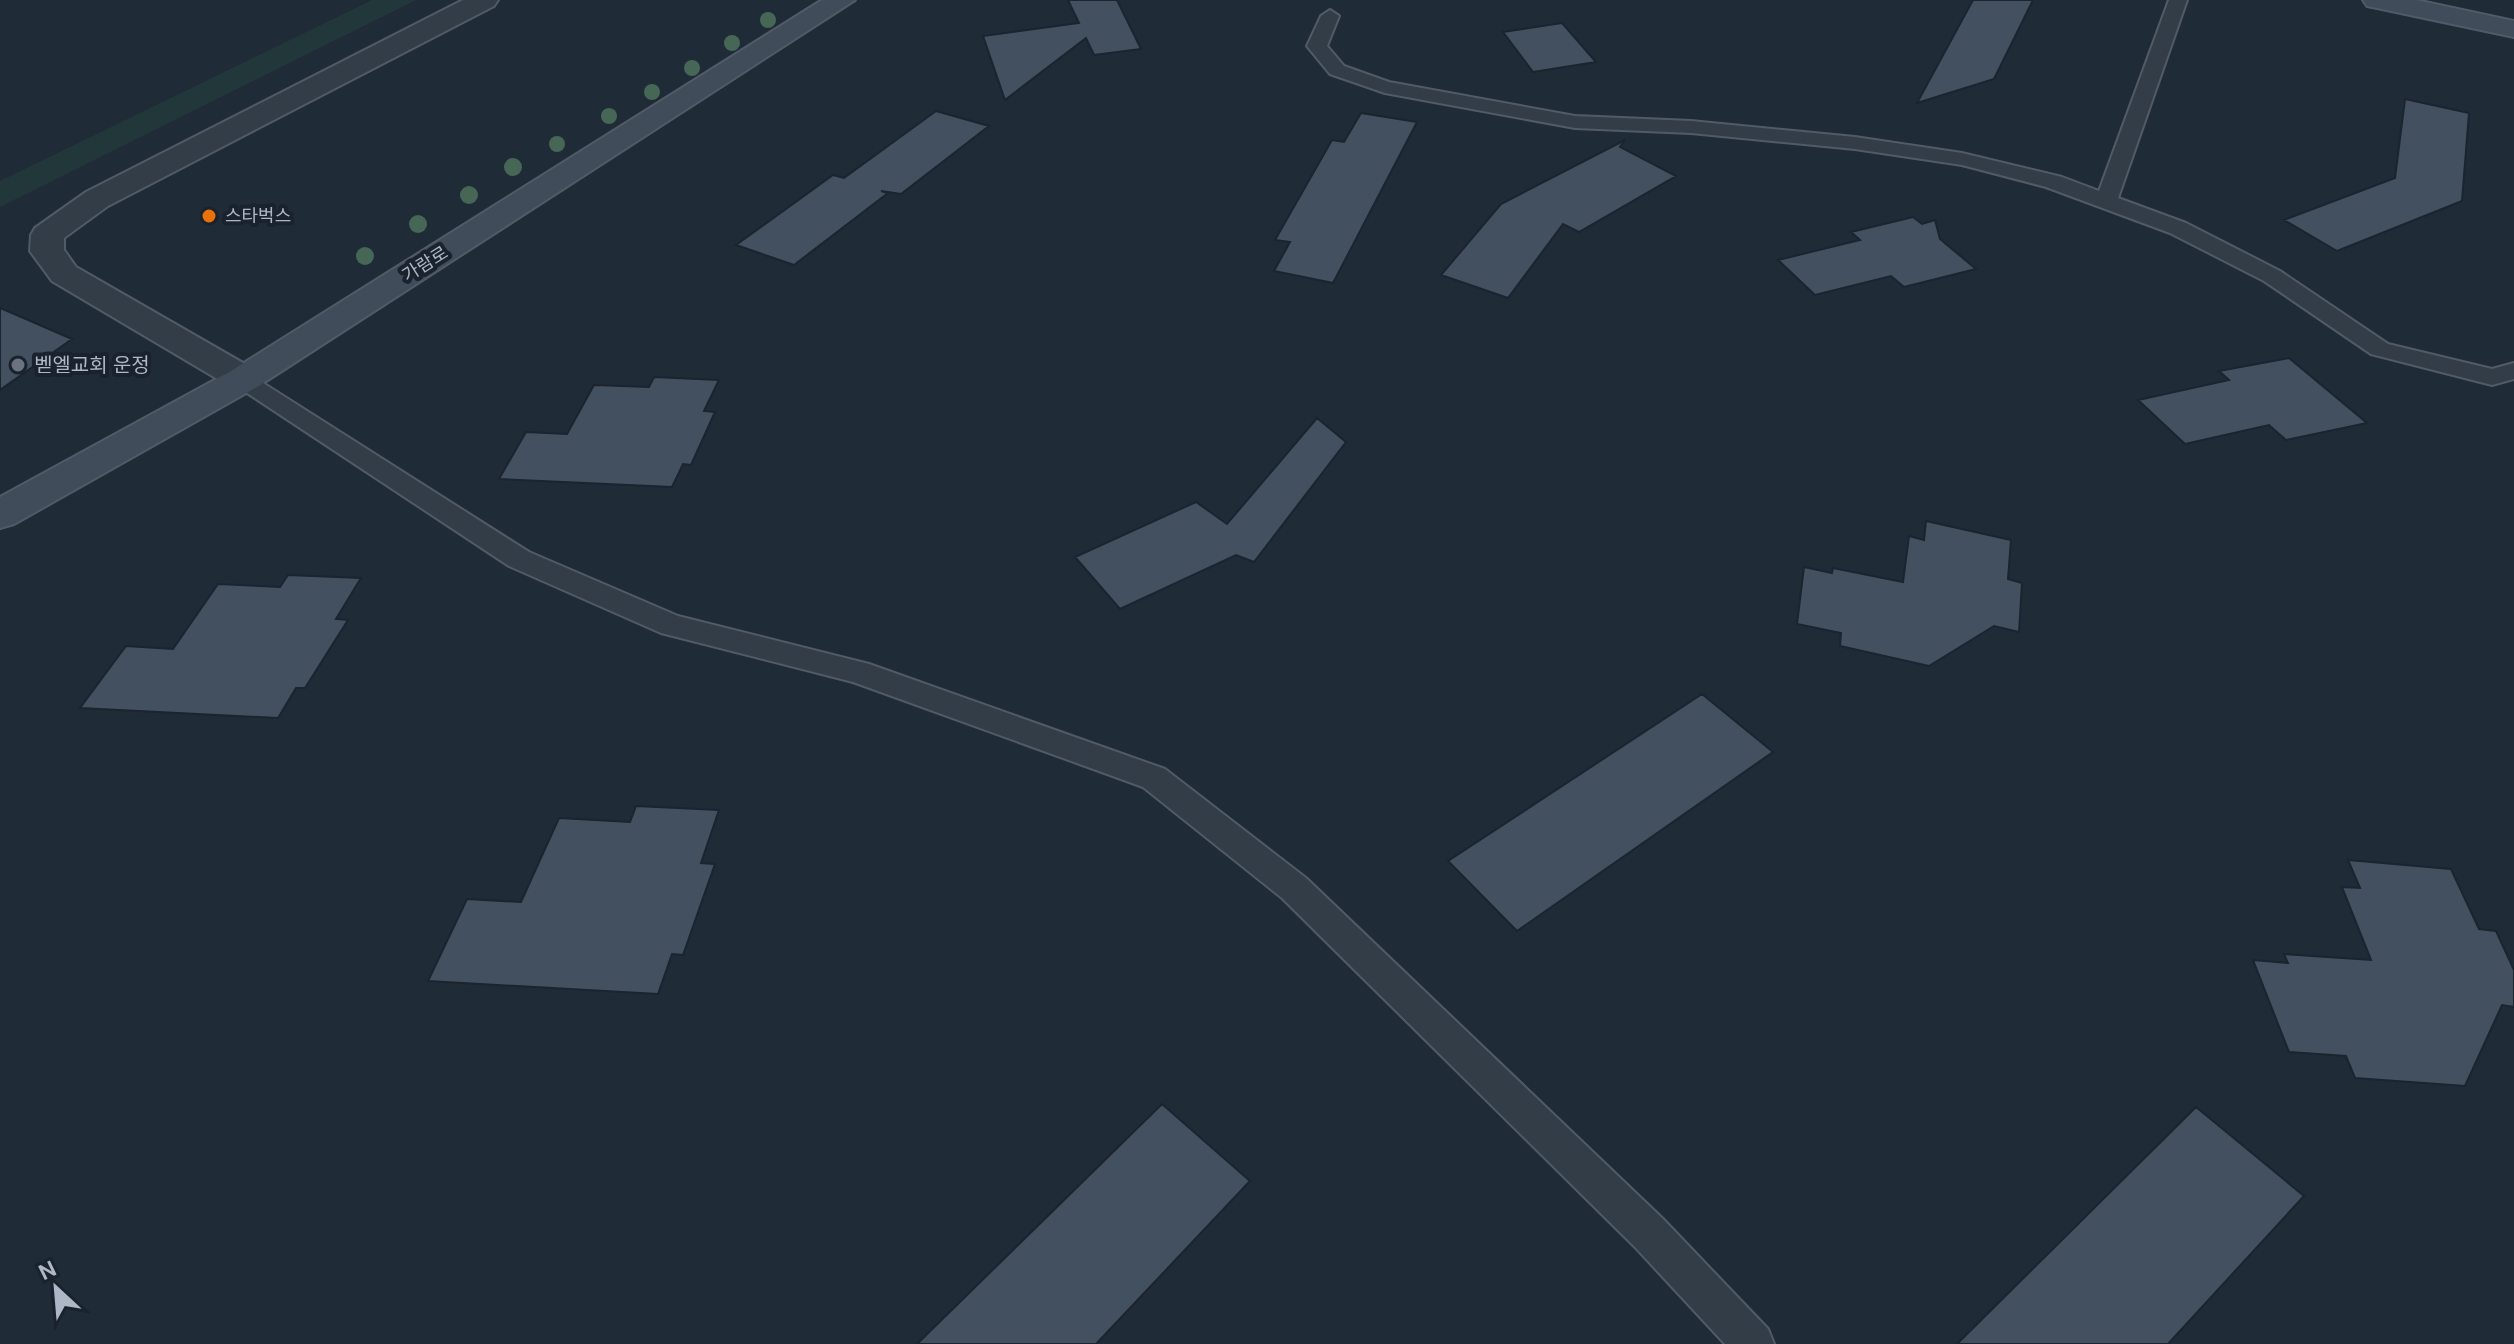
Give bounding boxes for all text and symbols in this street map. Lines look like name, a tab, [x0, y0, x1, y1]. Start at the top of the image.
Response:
place label: 스타벅스	[225, 204, 291, 228]
marker: 스타벅스	[200, 207, 218, 225]
street label: 가람로	[398, 241, 452, 287]
place label: 벧엘교회 운정	[34, 352, 150, 378]
marker: 벧엘교회 운정	[9, 356, 27, 374]
north arrow	[16, 1248, 96, 1328]
text: N	[34, 1254, 61, 1287]

